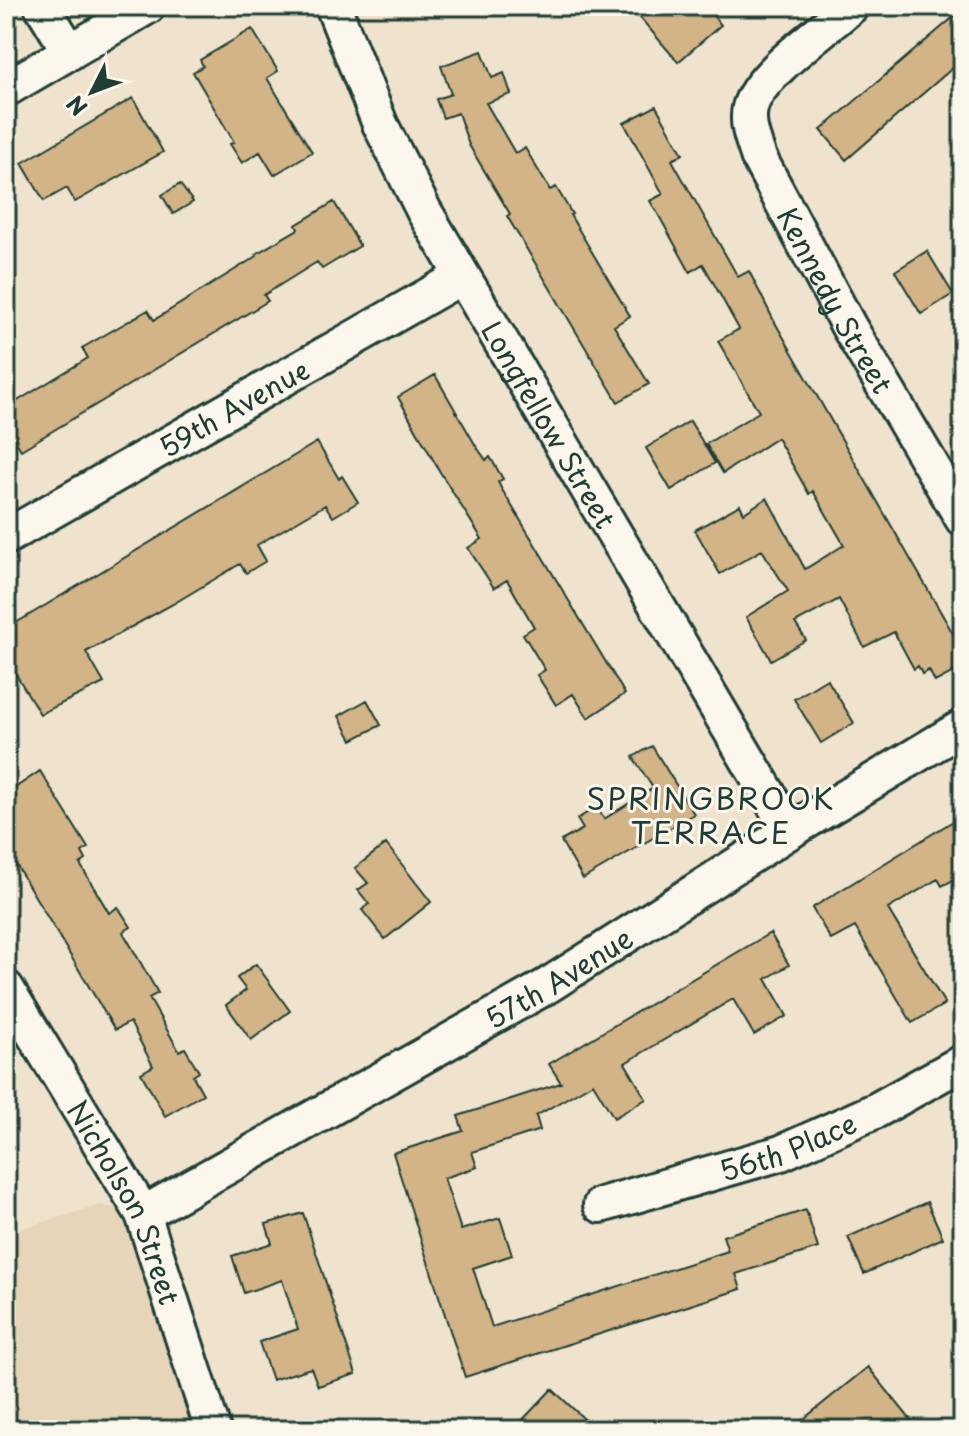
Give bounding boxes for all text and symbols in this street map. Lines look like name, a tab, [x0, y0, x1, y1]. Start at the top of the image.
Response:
north arrow	[52, 52, 132, 132]
text: N	[58, 89, 94, 124]
street label: Kennedy Street	[767, 199, 905, 401]
street label: Longfellow Street	[472, 312, 628, 536]
street label: 59th Avenue	[150, 347, 316, 467]
district label: SPRINGBROOK TERRACE	[587, 775, 835, 854]
street label: 57th Avenue	[476, 916, 640, 1039]
street label: Nicholson Street	[57, 1091, 192, 1310]
street label: 56th Place	[715, 1101, 863, 1191]

